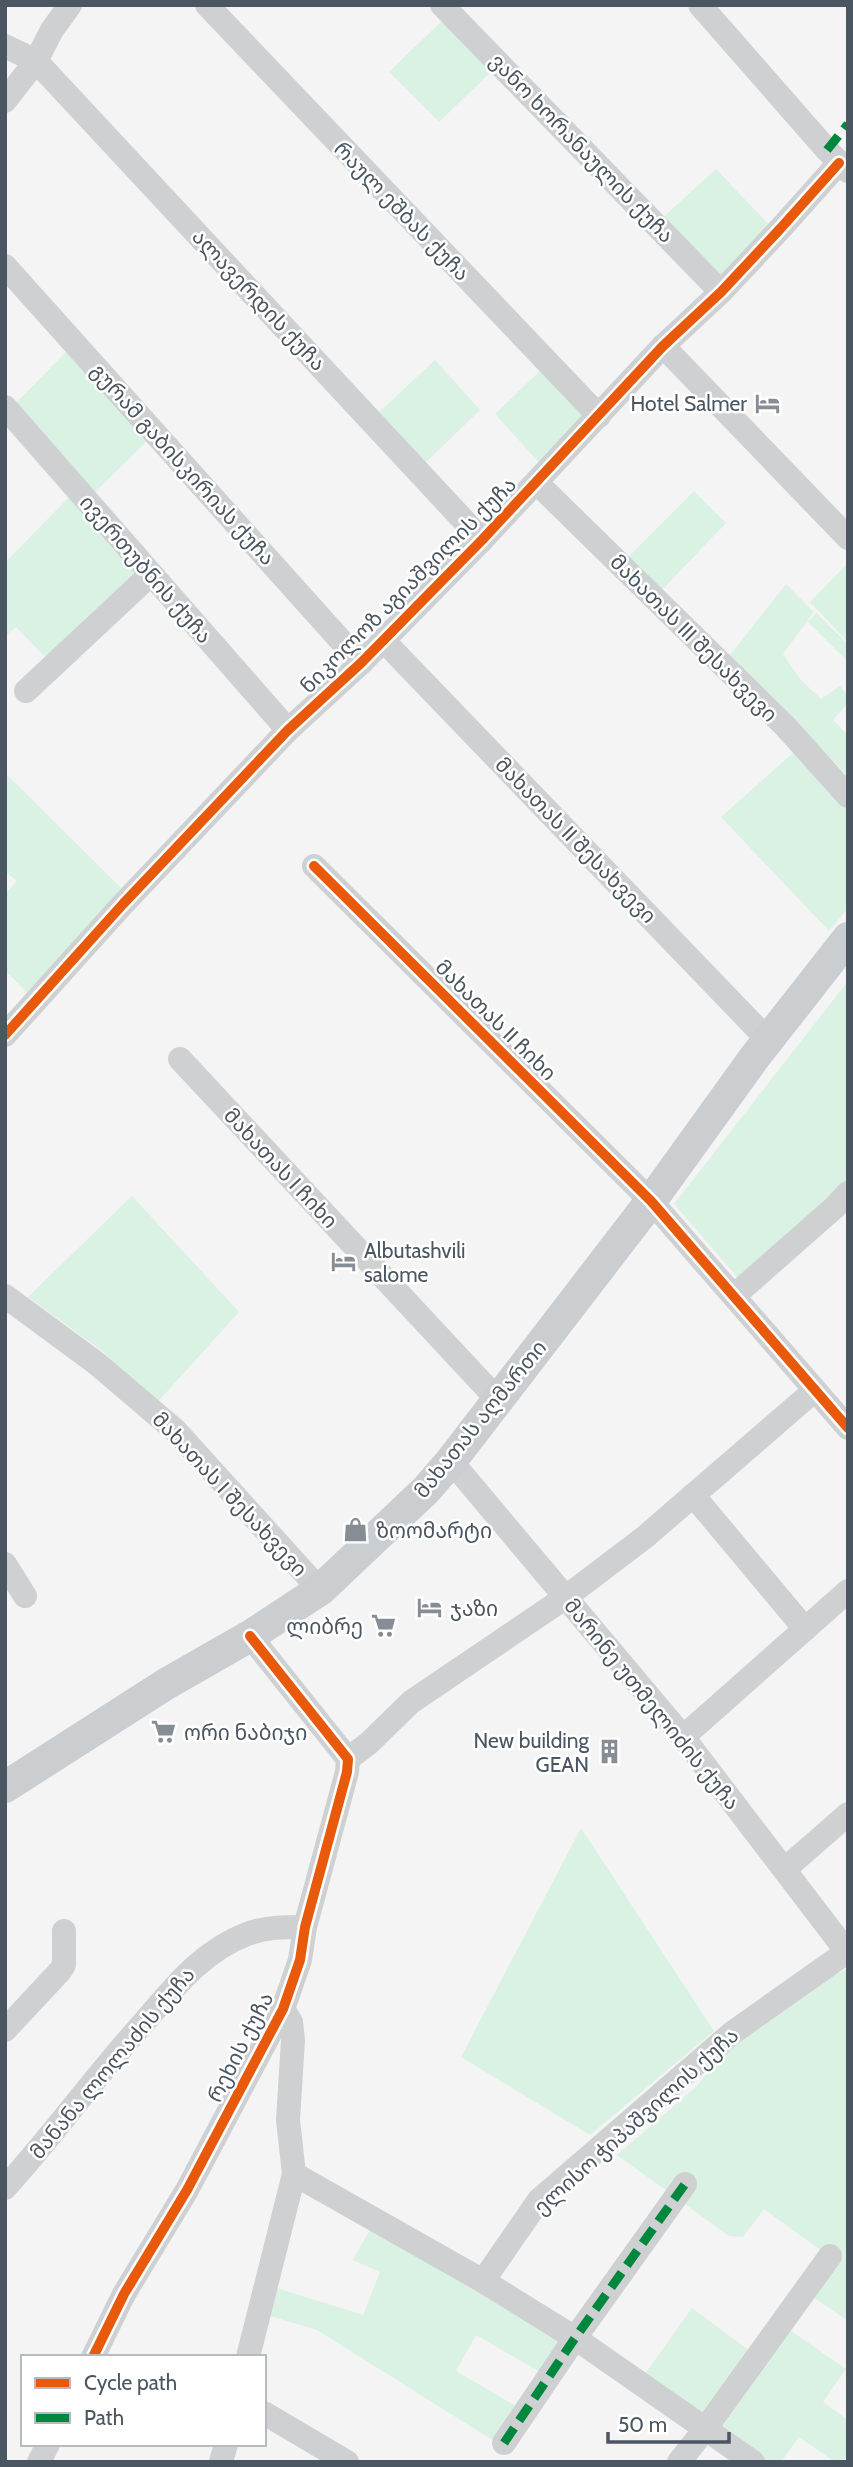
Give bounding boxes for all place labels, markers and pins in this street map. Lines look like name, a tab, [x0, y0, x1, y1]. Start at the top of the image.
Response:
hotel icon: Hotel Salmer	[753, 389, 781, 417]
place label: Hotel Salmer	[631, 391, 747, 416]
place label: Albutashvili salome	[364, 1238, 466, 1287]
hotel icon: Albutashvili salome	[330, 1248, 358, 1276]
shop icon: ზოომარტი	[342, 1516, 370, 1544]
place label: ზოომარტი	[376, 1518, 492, 1543]
hotel icon: ჯაზი	[416, 1594, 444, 1622]
place label: ჯაზი	[450, 1596, 498, 1621]
supermarket icon: ლიბრე	[369, 1612, 397, 1640]
place label: ლიბრე	[286, 1614, 363, 1640]
supermarket icon: ორი ნაბიჯი	[150, 1718, 178, 1746]
place label: ორი ნაბიჯი	[184, 1720, 307, 1745]
place label: New building GEAN	[474, 1728, 590, 1777]
building icon: New building GEAN	[595, 1738, 623, 1766]

